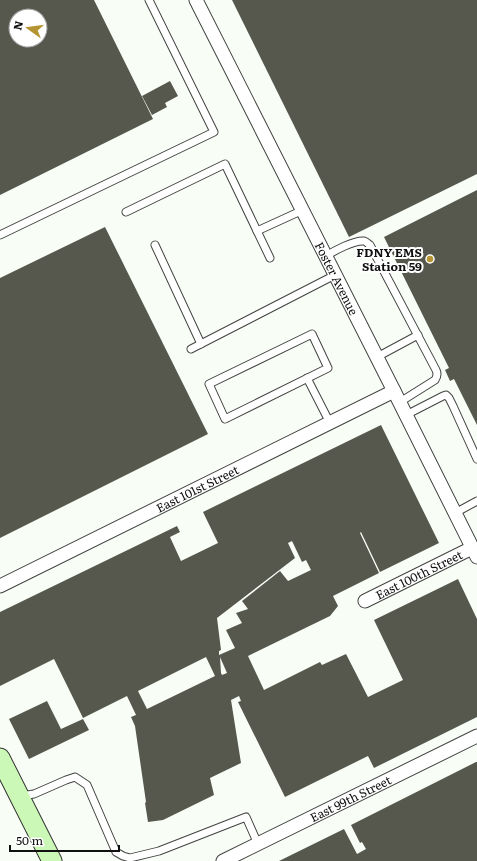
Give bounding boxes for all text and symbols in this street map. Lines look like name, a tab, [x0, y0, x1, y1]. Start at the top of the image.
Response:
north arrow	[8, 8, 48, 48]
text: N	[8, 19, 26, 32]
street label: Foster Avenue	[311, 238, 363, 318]
place label: FDNY EMS Station 59	[356, 243, 422, 275]
marker: FDNY EMS Station 59	[425, 254, 435, 264]
street label: East 101st Street	[153, 460, 242, 517]
street label: East 100th Street	[372, 545, 465, 604]
street label: East 99th Street	[307, 771, 394, 826]
scale bar	[10, 827, 119, 853]
text: 50 m	[16, 831, 43, 849]

